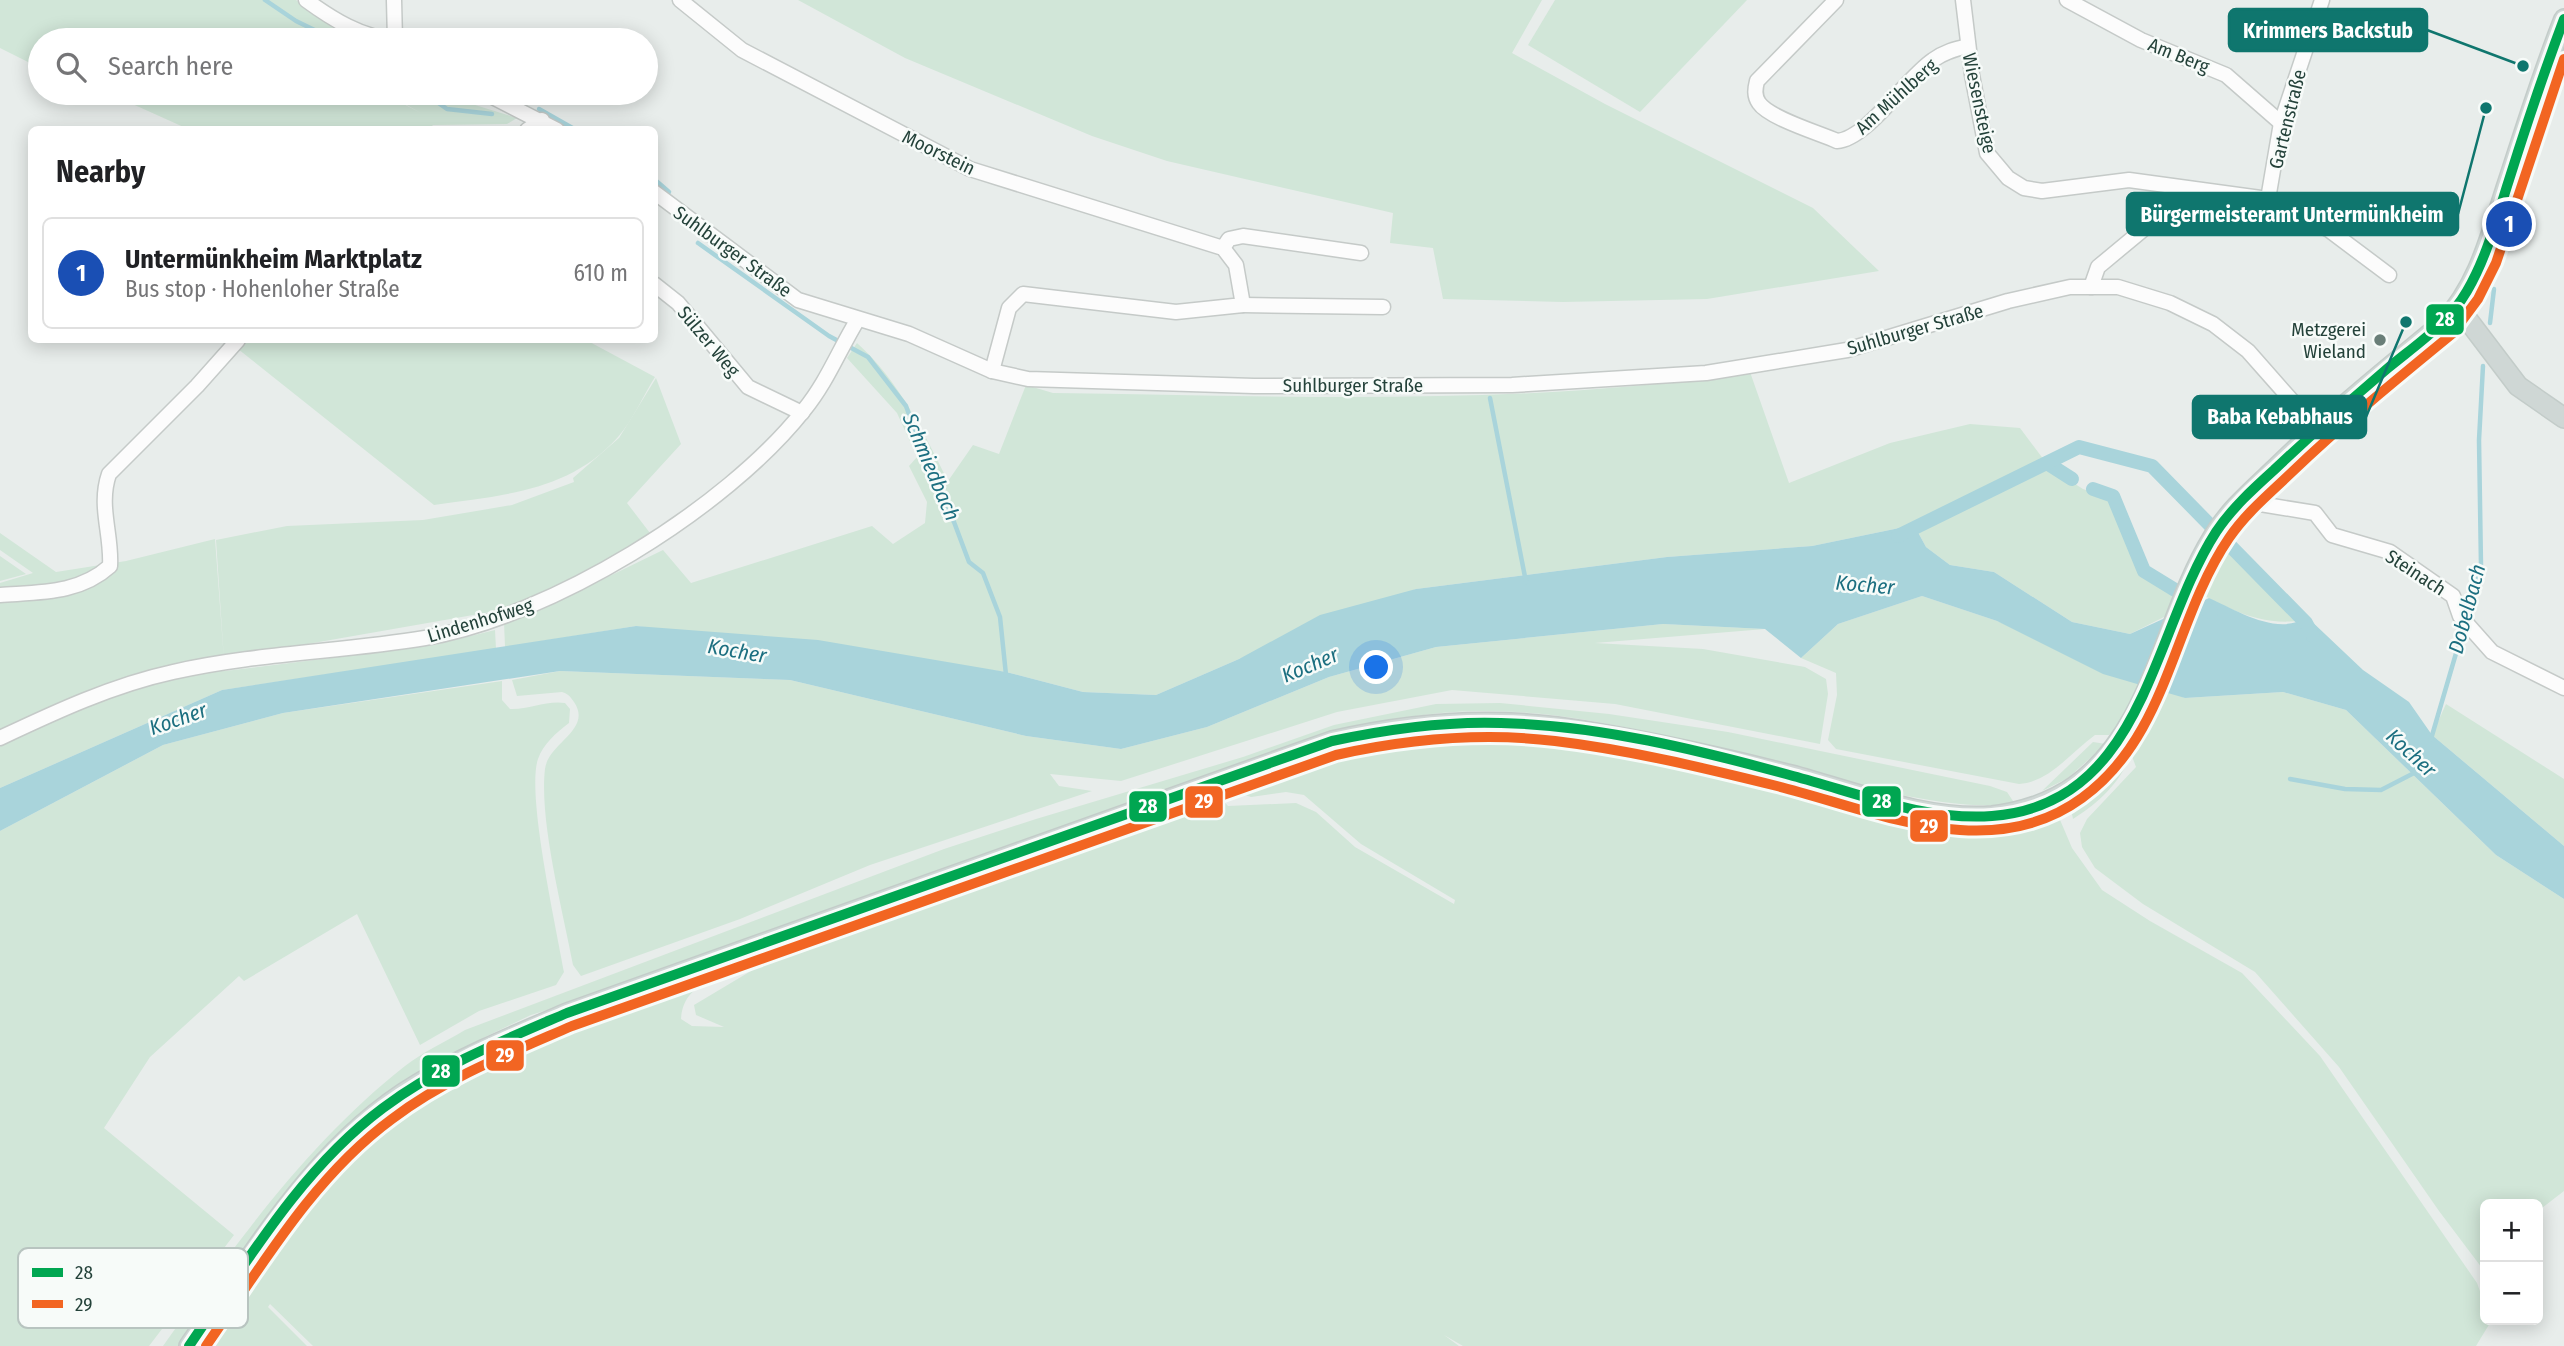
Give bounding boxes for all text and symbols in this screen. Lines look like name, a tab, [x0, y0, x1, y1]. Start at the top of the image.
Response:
callout: Krimmers Backstub	[2229, 9, 2427, 51]
text: Krimmers Backstub	[2243, 18, 2413, 44]
search box	[28, 28, 658, 105]
street label: Am Berg	[2145, 33, 2213, 78]
icon: search	[52, 48, 90, 86]
text: Search here	[108, 51, 233, 82]
street label: Wiesensteige	[1958, 51, 2001, 155]
street label: Am Mühlberg	[1851, 54, 1942, 139]
street label: Gartenstraße	[2264, 67, 2311, 171]
street label: Moorstein	[899, 125, 979, 180]
text: Nearby	[56, 154, 145, 190]
callout: Bürgermeisteramt Untermünkheim	[2127, 193, 2458, 235]
pin: 1	[2486, 198, 2532, 250]
street label: Suhlburger Straße	[669, 201, 796, 302]
text: Bürgermeisteramt Untermünkheim	[2140, 202, 2444, 228]
text: Untermünkheim Marktplatz	[125, 244, 422, 275]
text: 1	[76, 259, 86, 287]
text: 610 m	[574, 259, 628, 287]
text: Bus stop · Hohenloher Straße	[125, 275, 400, 303]
street label: Suhlburger Straße	[1844, 299, 1986, 360]
street label: Sülzer Weg	[673, 301, 745, 381]
line badge: 28	[2425, 303, 2465, 336]
text: 28	[2435, 308, 2454, 331]
place label: Metzgerei Wieland	[2291, 318, 2366, 363]
marker: Metzgerei Wieland	[2372, 332, 2388, 348]
street label: Suhlburger Straße	[1283, 374, 1423, 397]
callout: Baba Kebabhaus	[2193, 396, 2366, 438]
text: Baba Kebabhaus	[2207, 404, 2353, 430]
water label: Schmiedbach	[896, 408, 965, 525]
street label: Steinach	[2381, 545, 2450, 600]
water label: Dobelbach	[2443, 561, 2491, 657]
water label: Kocher	[1834, 569, 1896, 601]
street label: Lindenhofweg	[424, 593, 536, 647]
water label: Kocher	[706, 633, 769, 669]
water label: Kocher	[1278, 641, 1343, 689]
your location	[1359, 650, 1393, 684]
water label: Kocher	[146, 697, 211, 741]
water label: Kocher	[2381, 723, 2442, 783]
line badge: 29	[1184, 785, 1224, 819]
line badge: 28	[1861, 785, 1902, 818]
line badge: 28	[1128, 790, 1168, 823]
text: 29	[1194, 790, 1213, 813]
text: 28	[1872, 790, 1891, 813]
text: 28	[1138, 795, 1157, 818]
line badge: 29	[1909, 809, 1949, 843]
text: 29	[1919, 815, 1938, 838]
line badge: 29	[485, 1039, 525, 1072]
text: 29	[495, 1044, 514, 1067]
line badge: 28	[421, 1054, 461, 1088]
text: 28	[431, 1060, 450, 1083]
map controls	[2480, 1199, 2543, 1325]
button: +	[2480, 1199, 2543, 1262]
legend	[18, 1248, 248, 1328]
text: 28	[75, 1261, 93, 1284]
button: −	[2480, 1262, 2543, 1325]
text: 29	[75, 1293, 92, 1316]

